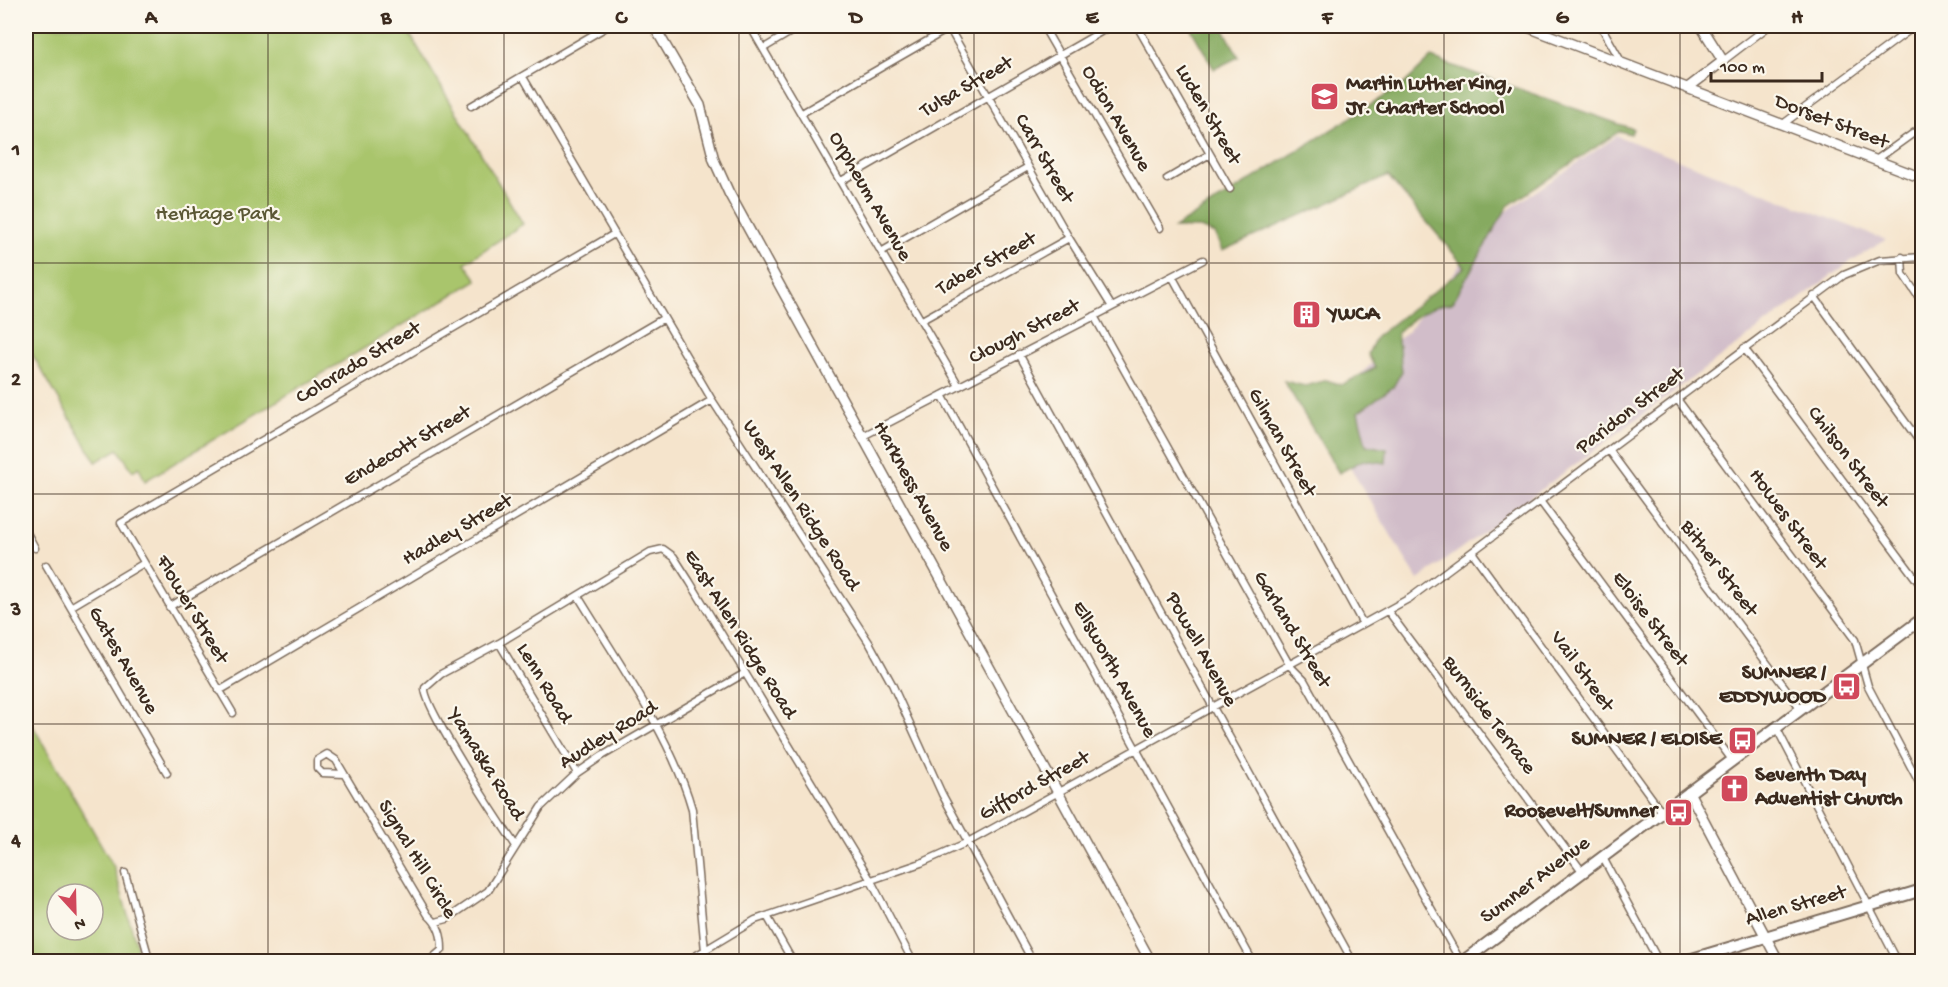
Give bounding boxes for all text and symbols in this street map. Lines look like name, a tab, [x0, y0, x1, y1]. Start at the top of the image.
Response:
text: A	[144, 8, 159, 31]
text: B	[380, 8, 392, 31]
text: C	[615, 8, 629, 31]
text: D	[847, 8, 863, 31]
text: E	[1086, 8, 1100, 31]
text: F	[1321, 8, 1334, 31]
text: G	[1556, 8, 1570, 31]
text: H	[1791, 8, 1803, 31]
scale bar	[1711, 45, 1822, 83]
street label: Tulsa Street	[915, 50, 1020, 125]
text: 100 m	[1719, 58, 1765, 79]
street label: Luden Street	[1168, 60, 1247, 172]
street label: Odion Avenue	[1075, 61, 1156, 178]
place label: Martin Luther King, Jr. Charter School	[1345, 73, 1513, 122]
school or university icon: Martin Luther King, Jr. Charter School	[1309, 81, 1341, 113]
street label: Dorset Street	[1769, 89, 1894, 157]
street label: Carr Street	[1007, 110, 1080, 210]
street label: Orpheum Avenue	[822, 128, 917, 267]
text: 1	[11, 140, 20, 163]
park label: Heritage Park	[156, 203, 281, 228]
street label: Taber Street	[932, 226, 1043, 303]
street label: Clough Street	[965, 293, 1087, 372]
building icon: YWCA	[1291, 299, 1323, 331]
place label: YWCA	[1325, 303, 1381, 328]
street label: Colorado Street	[292, 316, 428, 411]
street label: Paridon Street	[1571, 362, 1692, 462]
text: 2	[11, 370, 21, 393]
street label: Gilman Street	[1241, 384, 1322, 504]
street label: Endecott Street	[340, 399, 478, 493]
street label: Chilson Street	[1800, 402, 1895, 516]
street label: West Allen Ridge Road	[735, 416, 866, 598]
street label: Harkness Avenue	[866, 418, 959, 557]
street label: Howes Street	[1742, 465, 1833, 577]
street label: Hadley Street	[399, 488, 519, 573]
street label: Bither Street	[1673, 515, 1764, 624]
street label: East Allen Ridge Road	[677, 546, 802, 726]
street label: Flower Street	[148, 551, 234, 671]
street label: Garland Street	[1246, 567, 1337, 695]
street label: Eloise Street	[1605, 567, 1694, 674]
street label: Powell Avenue	[1158, 588, 1242, 713]
street label: Ellsworth Avenue	[1065, 597, 1161, 744]
text: 3	[10, 600, 21, 623]
street label: Gates Avenue	[81, 603, 163, 720]
street label: Vail Street	[1543, 626, 1620, 719]
street label: Lenn Road	[509, 639, 578, 730]
street label: Burnside Terrace	[1435, 651, 1541, 781]
place label: SUMNER / EDDYWOOD	[1719, 662, 1827, 711]
bus stop icon: SUMNER / EDDYWOOD	[1831, 670, 1863, 702]
street label: Audley Road	[555, 695, 664, 776]
street label: Yamaska Road	[440, 703, 530, 827]
bus stop icon: SUMNER / ELOISE	[1727, 724, 1759, 756]
place label: SUMNER / ELOISE	[1571, 728, 1724, 753]
street label: Gifford Street	[975, 745, 1097, 828]
place label: Seventh Day Adventist Church	[1754, 764, 1903, 813]
church icon: Seventh Day Adventist Church	[1718, 772, 1750, 804]
street label: Signal Hill Circle	[371, 796, 462, 925]
bus stop icon: Roosevelt/Sumner	[1662, 796, 1694, 828]
place label: Roosevelt/Sumner	[1504, 800, 1660, 825]
text: 4	[10, 831, 21, 854]
street label: Sumner Avenue	[1476, 831, 1597, 930]
street label: Allen Street	[1743, 880, 1851, 933]
north arrow	[45, 882, 105, 942]
text: N	[70, 912, 88, 934]

